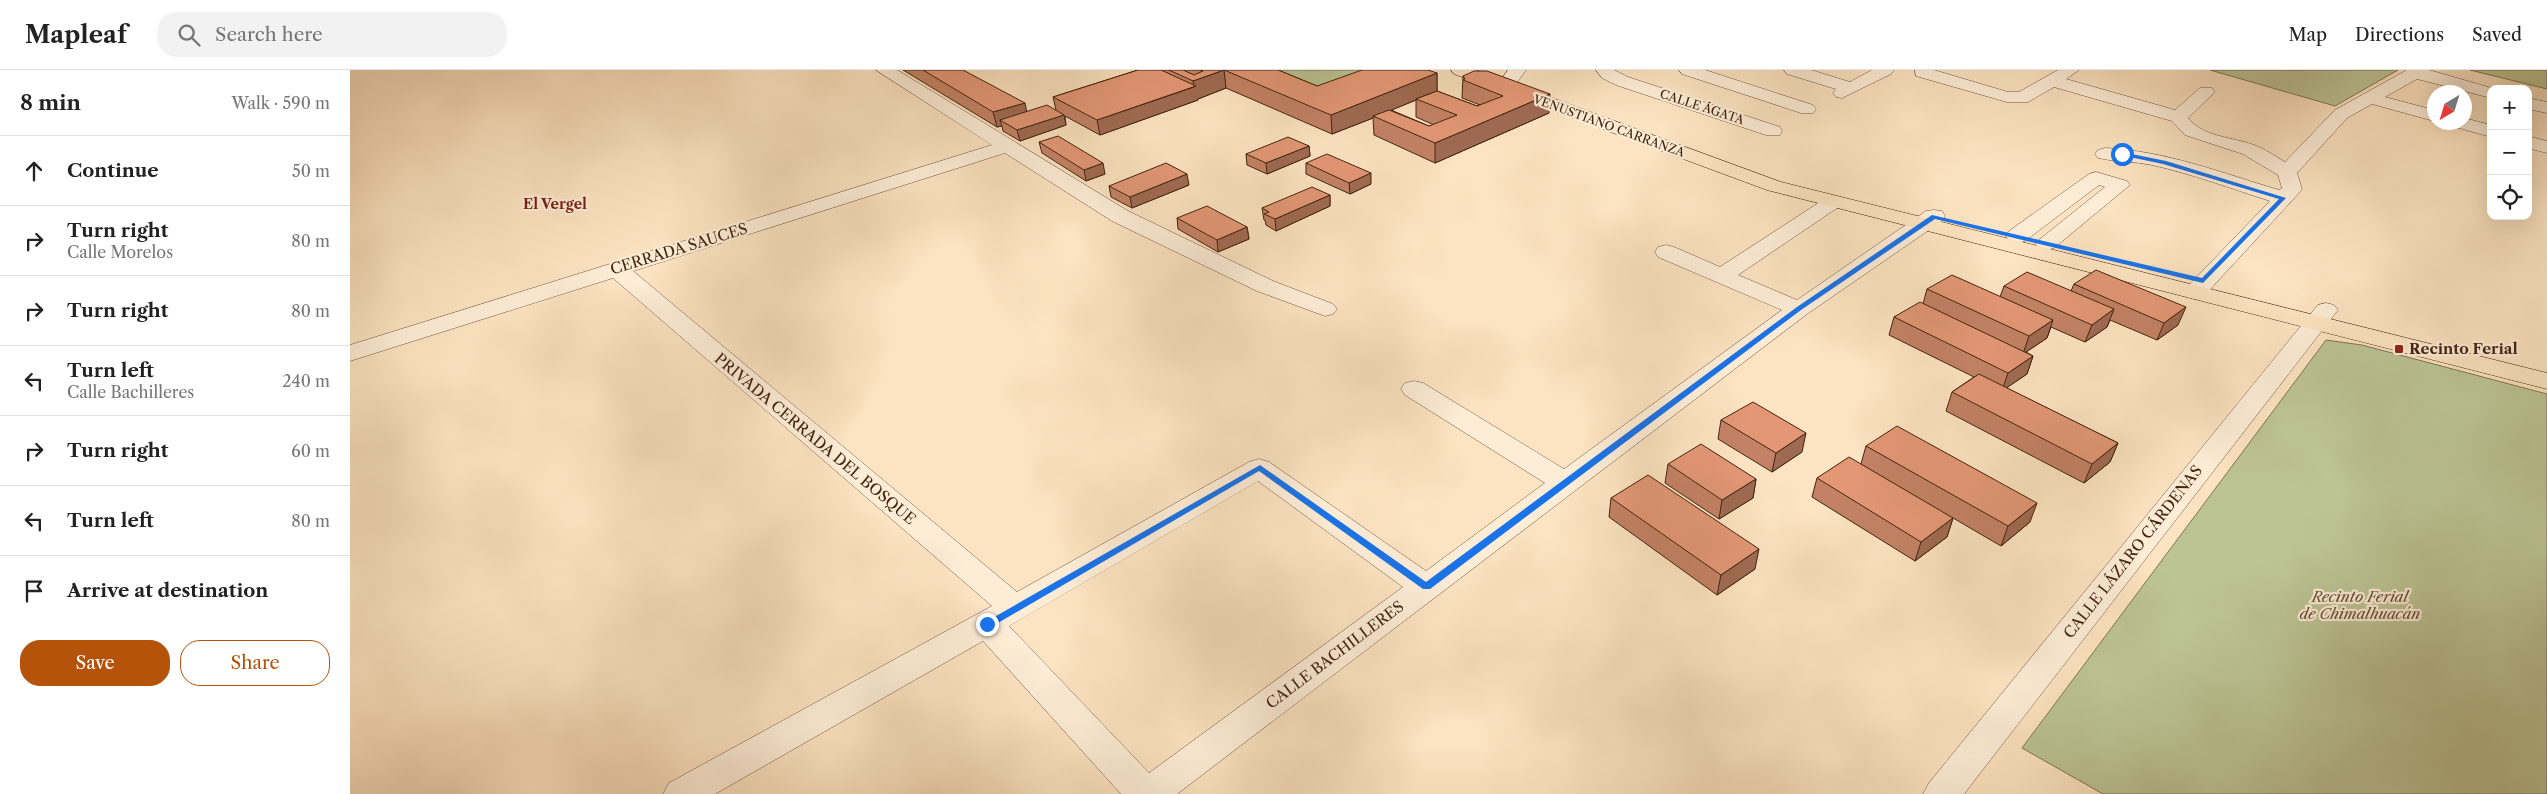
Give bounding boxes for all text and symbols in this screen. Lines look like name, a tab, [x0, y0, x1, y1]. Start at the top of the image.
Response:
search box	[157, 12, 507, 57]
text: Mapleaf	[25, 20, 127, 49]
icon: search	[175, 21, 203, 49]
text: Search here	[215, 23, 323, 46]
text: Map	[2288, 24, 2327, 46]
text: Directions	[2355, 24, 2444, 46]
text: Saved	[2472, 24, 2522, 46]
street label: CALLE ÁGATA	[1658, 85, 1748, 128]
north arrow	[2427, 85, 2472, 130]
map controls	[2487, 85, 2532, 220]
button: +	[2487, 85, 2532, 130]
text: 8 min	[20, 90, 81, 115]
street label: VENUSTIANO CARRANZA	[1530, 91, 1688, 160]
text: Walk · 590 m	[231, 93, 330, 113]
button: −	[2487, 130, 2532, 175]
route start	[2111, 143, 2134, 166]
icon: ahead	[20, 157, 48, 185]
text: Continue	[67, 159, 159, 182]
text: 50 m	[292, 161, 330, 181]
button: locate	[2487, 175, 2532, 220]
district label: El Vergel	[523, 195, 587, 213]
text: Turn right	[67, 219, 168, 242]
street label: CERRADA SAUCES	[608, 219, 750, 278]
icon: right	[20, 227, 48, 255]
text: 80 m	[291, 231, 330, 251]
text: Calle Morelos	[67, 242, 173, 262]
icon: right	[20, 297, 48, 325]
text: Turn right	[67, 299, 168, 322]
text: 80 m	[291, 301, 330, 321]
place label: Recinto Ferial	[2409, 339, 2518, 358]
marker: Recinto Ferial	[2393, 343, 2405, 355]
street label: PRIVADA CERRADA DEL BOSQUE	[711, 349, 920, 528]
text: Turn left	[67, 359, 154, 382]
icon: left	[20, 367, 48, 395]
text: 240 m	[282, 371, 330, 391]
text: Calle Bachilleres	[67, 382, 194, 402]
icon: right	[20, 437, 48, 465]
text: Turn right	[67, 439, 168, 462]
text: 60 m	[291, 441, 330, 461]
street label: CALLE LÁZARO CÁRDENAS	[2059, 461, 2206, 642]
icon: left	[20, 507, 48, 535]
text: Turn left	[67, 509, 154, 532]
text: 80 m	[291, 511, 330, 531]
icon: arrive	[20, 577, 48, 605]
text: Arrive at destination	[67, 579, 268, 602]
park label: Recinto Ferial de Chimalhuacán	[2300, 587, 2420, 623]
street label: CALLE BACHILLERES	[1262, 597, 1407, 713]
route end	[976, 613, 999, 636]
button: Save	[20, 640, 170, 686]
button: Share	[180, 640, 330, 686]

